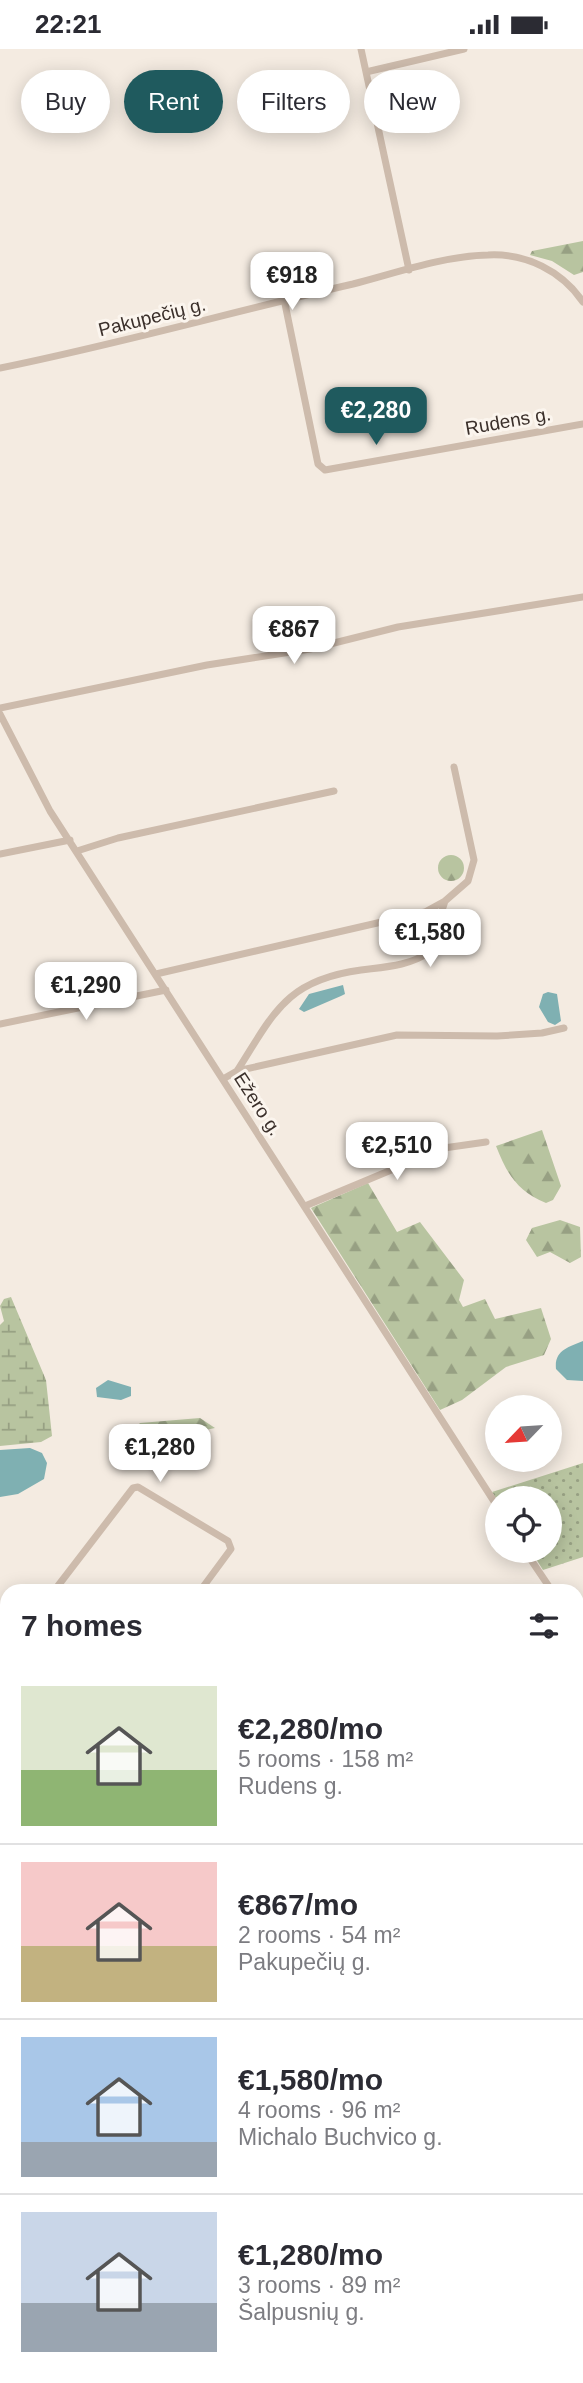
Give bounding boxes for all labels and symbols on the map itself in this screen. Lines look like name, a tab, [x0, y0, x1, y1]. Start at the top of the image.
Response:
pin: €918	[251, 253, 333, 312]
street label: Pakupečių g.	[96, 294, 208, 340]
pin: €2,280	[319, 387, 433, 447]
street label: Rudens g.	[464, 403, 552, 439]
pin: €867	[253, 607, 335, 666]
pin: €1,580	[373, 909, 487, 969]
pin: €1,290	[29, 963, 143, 1022]
street label: Ežero g.	[230, 1069, 286, 1139]
pin: €2,510	[340, 1123, 454, 1182]
north arrow	[485, 1395, 562, 1472]
pin: €1,280	[103, 1425, 217, 1484]

